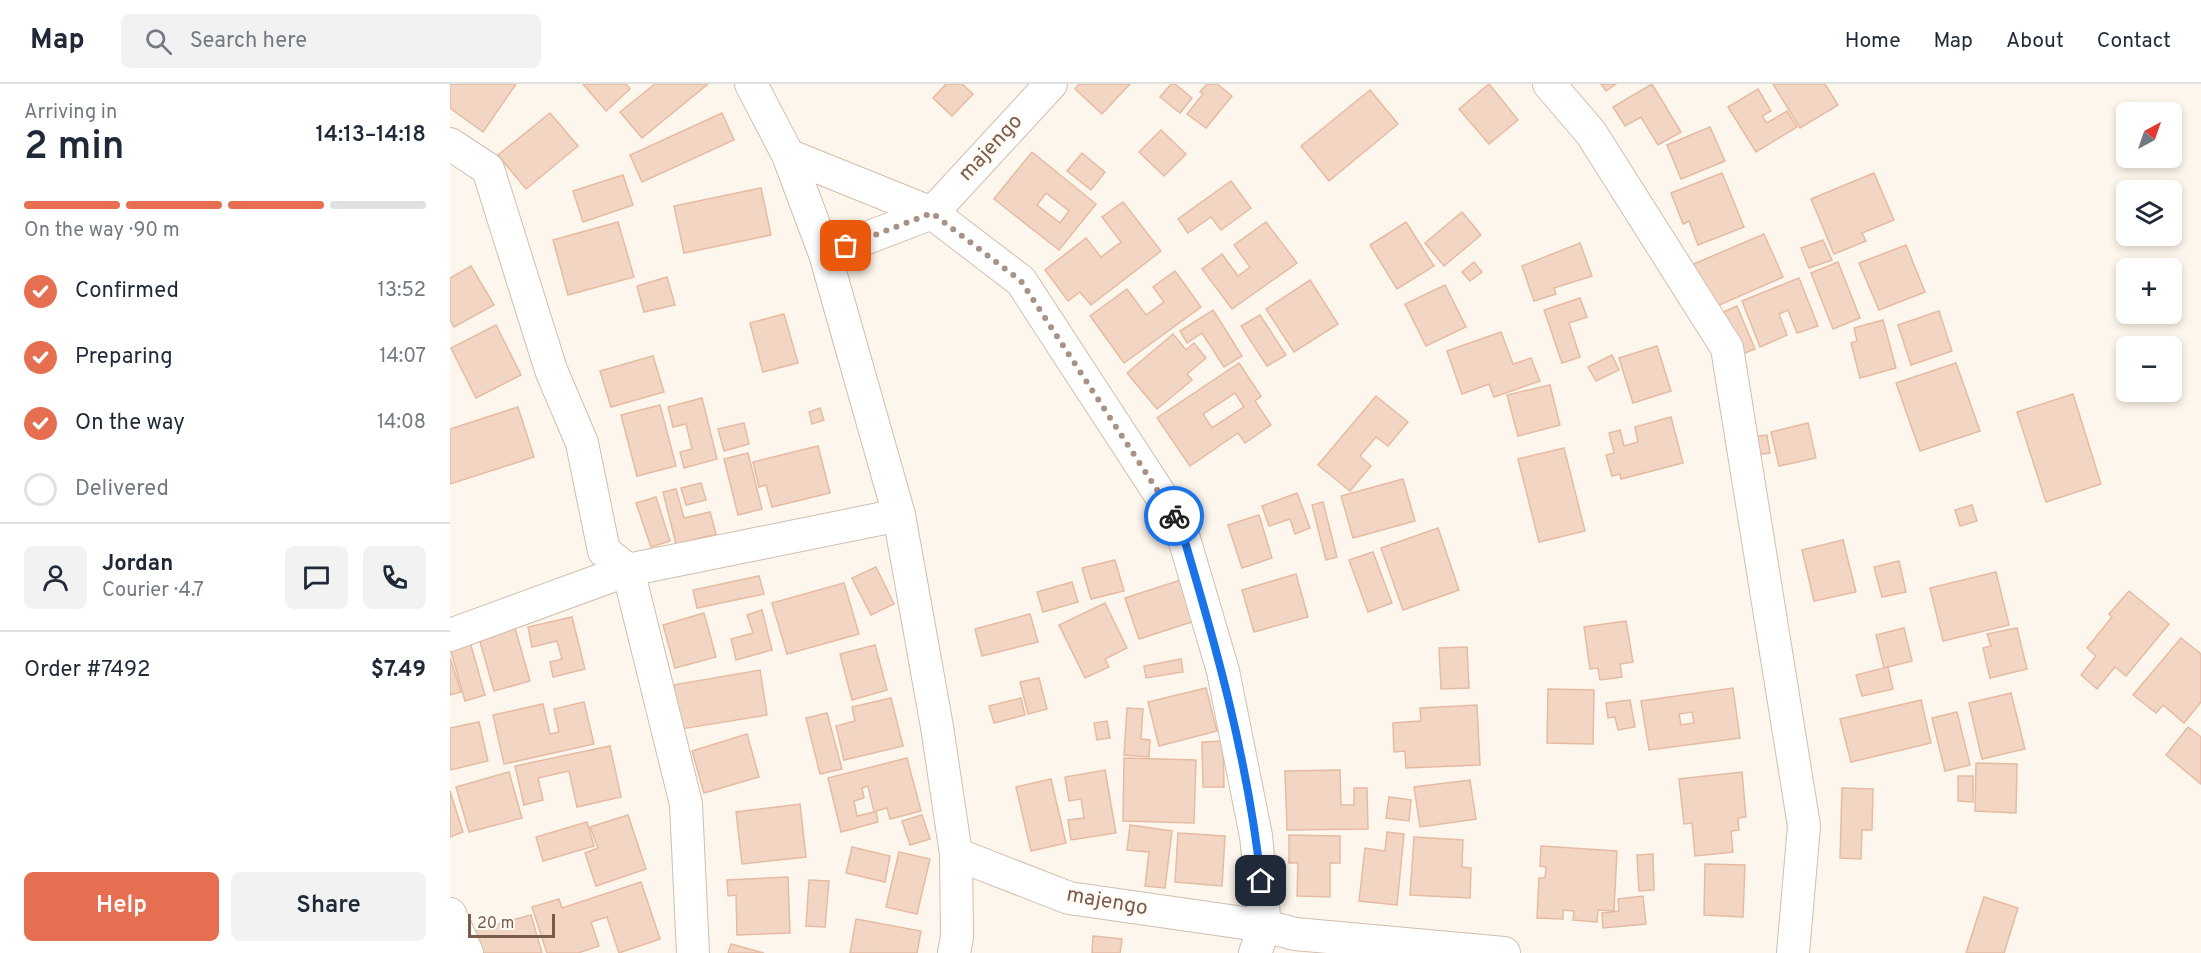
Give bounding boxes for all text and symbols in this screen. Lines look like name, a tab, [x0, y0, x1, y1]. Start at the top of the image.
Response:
search box	[121, 14, 541, 68]
text: Map	[30, 23, 85, 59]
icon: search	[142, 25, 175, 58]
text: Search here	[190, 28, 307, 55]
text: Home	[1845, 28, 1901, 55]
text: Map	[1934, 28, 1973, 55]
text: About	[2006, 28, 2064, 55]
text: Contact	[2097, 28, 2171, 55]
text: Arriving in	[24, 100, 117, 126]
north arrow	[2116, 102, 2182, 168]
map controls	[2116, 102, 2182, 402]
street label: majengo	[953, 109, 1029, 187]
text: 14:13–14:18	[316, 122, 426, 149]
text: 2 min	[24, 124, 125, 173]
button: layers	[2116, 180, 2182, 246]
text: On the way · 90 m	[24, 218, 180, 244]
pin	[820, 220, 871, 271]
icon: bag	[829, 229, 862, 262]
button: +	[2116, 258, 2182, 324]
icon: check	[24, 275, 57, 308]
text: Confirmed	[75, 278, 179, 305]
text: 13:52	[377, 278, 426, 304]
button: −	[2116, 336, 2182, 402]
icon: check	[24, 341, 57, 374]
text: Preparing	[75, 344, 173, 371]
text: 14:07	[379, 344, 426, 370]
icon: check	[24, 407, 57, 440]
text: On the way	[75, 410, 185, 437]
text: 14:08	[377, 410, 426, 436]
text: Delivered	[75, 476, 169, 503]
courier	[1144, 486, 1204, 546]
icon: bike	[1158, 500, 1191, 533]
button: person	[24, 546, 87, 609]
button: chat	[285, 546, 348, 609]
button: phone	[363, 546, 426, 609]
text: Jordan	[102, 551, 173, 578]
text: Courier · 4.7	[102, 578, 204, 604]
text: Order #7492	[24, 657, 151, 684]
text: $7.49	[371, 657, 426, 684]
pin	[1235, 855, 1286, 906]
icon: home	[1244, 864, 1277, 897]
button: Help	[24, 872, 219, 941]
button: Share	[231, 872, 426, 941]
street label: majengo	[1064, 882, 1150, 922]
scale bar	[468, 911, 555, 938]
text: 20 m	[477, 914, 514, 934]

